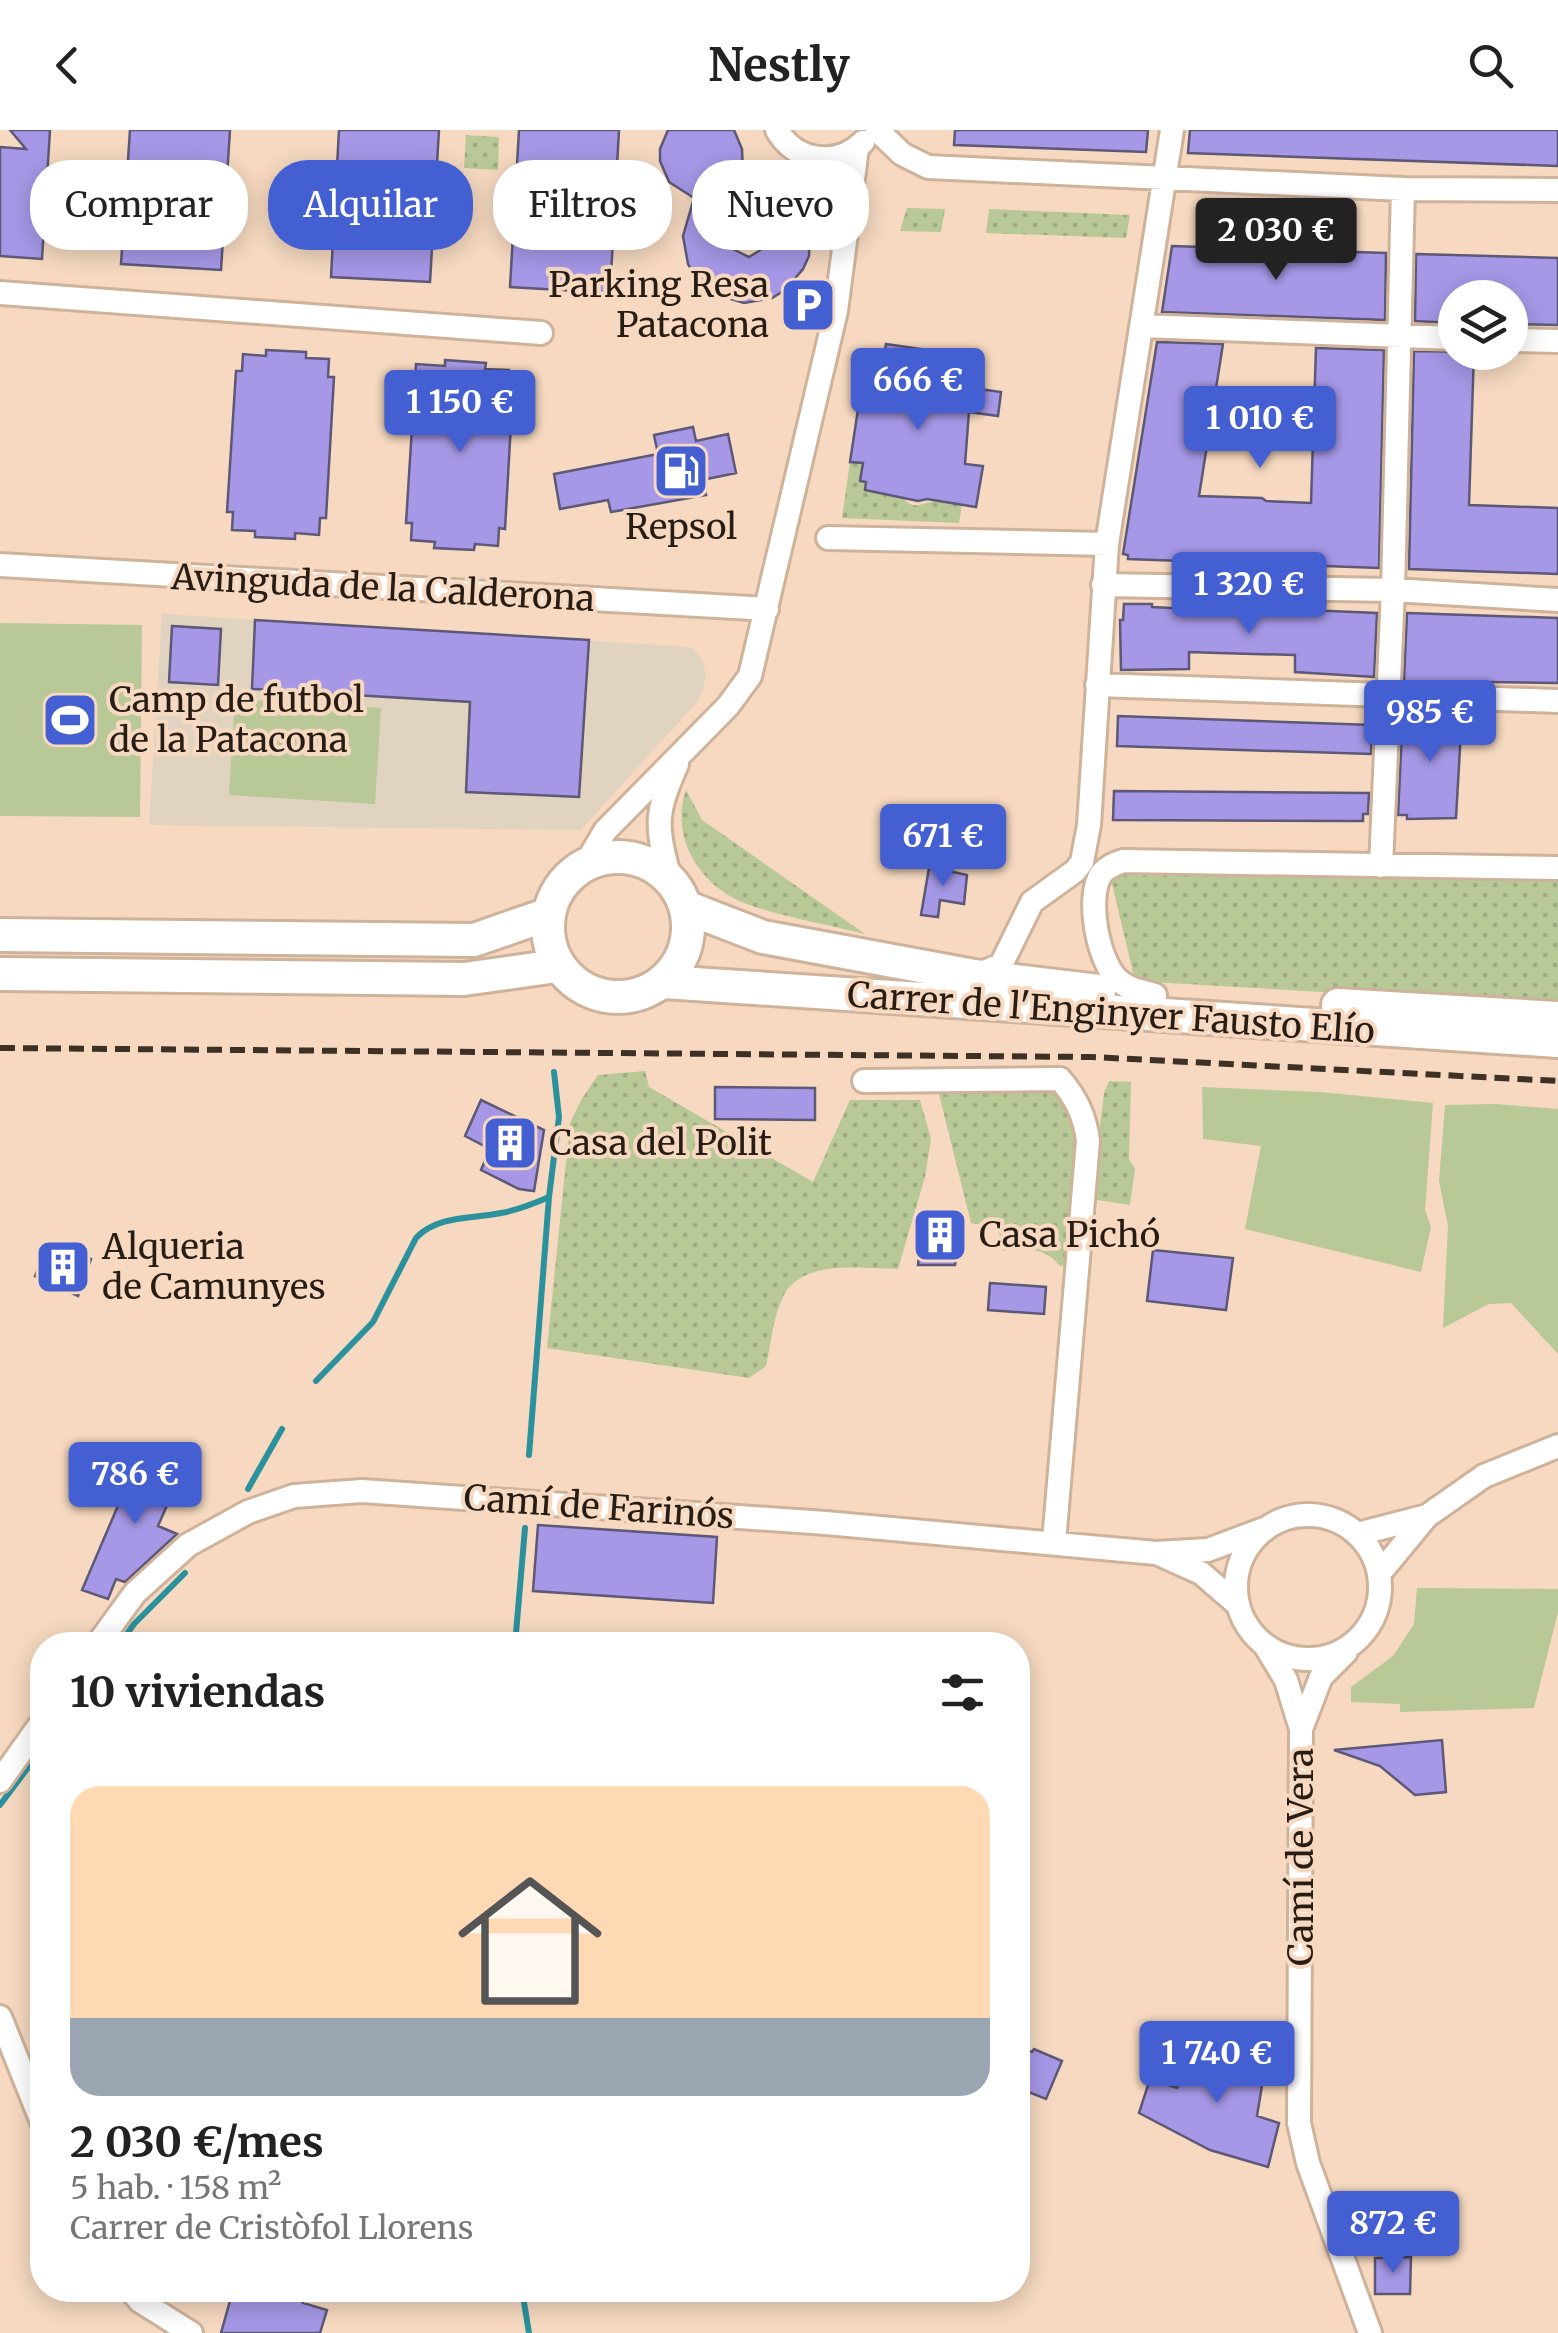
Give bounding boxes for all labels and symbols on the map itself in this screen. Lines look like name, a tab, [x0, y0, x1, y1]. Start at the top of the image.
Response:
pin: 2 030 €	[1184, 198, 1368, 283]
place label: Parking Resa Patacona	[548, 263, 769, 347]
parking icon: Parking Resa Patacona	[778, 275, 838, 335]
pin: 666 €	[848, 348, 988, 433]
pin: 1 150 €	[368, 370, 552, 455]
pin: 1 010 €	[1168, 386, 1352, 471]
fuel station icon: Repsol	[651, 441, 711, 501]
place label: Repsol	[625, 505, 737, 549]
pin: 1 320 €	[1157, 552, 1341, 637]
street label: Avinguda de la Calderona	[169, 555, 596, 621]
place label: Camp de futbol de la Patacona	[109, 678, 364, 762]
pin: 985 €	[1360, 680, 1500, 765]
sports icon: Camp de futbol de la Patacona	[40, 690, 100, 750]
pin: 671 €	[873, 804, 1013, 889]
street label: Carrer de l'Enginyer Fausto Elío	[846, 973, 1376, 1053]
building icon: Casa del Polit	[480, 1113, 540, 1173]
place label: Casa del Polit	[549, 1121, 772, 1165]
building icon: Casa Pichó	[910, 1205, 970, 1265]
place label: Casa Pichó	[979, 1213, 1160, 1257]
place label: Alqueria de Camunyes	[101, 1225, 326, 1309]
building icon: Alqueria de Camunyes	[33, 1237, 93, 1297]
pin: 786 €	[65, 1442, 205, 1527]
street label: Camí de Farinós	[462, 1476, 736, 1538]
street label: Camí de Vera	[1279, 1748, 1323, 1966]
pin: 1 740 €	[1125, 2021, 1309, 2106]
pin: 872 €	[1323, 2191, 1463, 2276]

